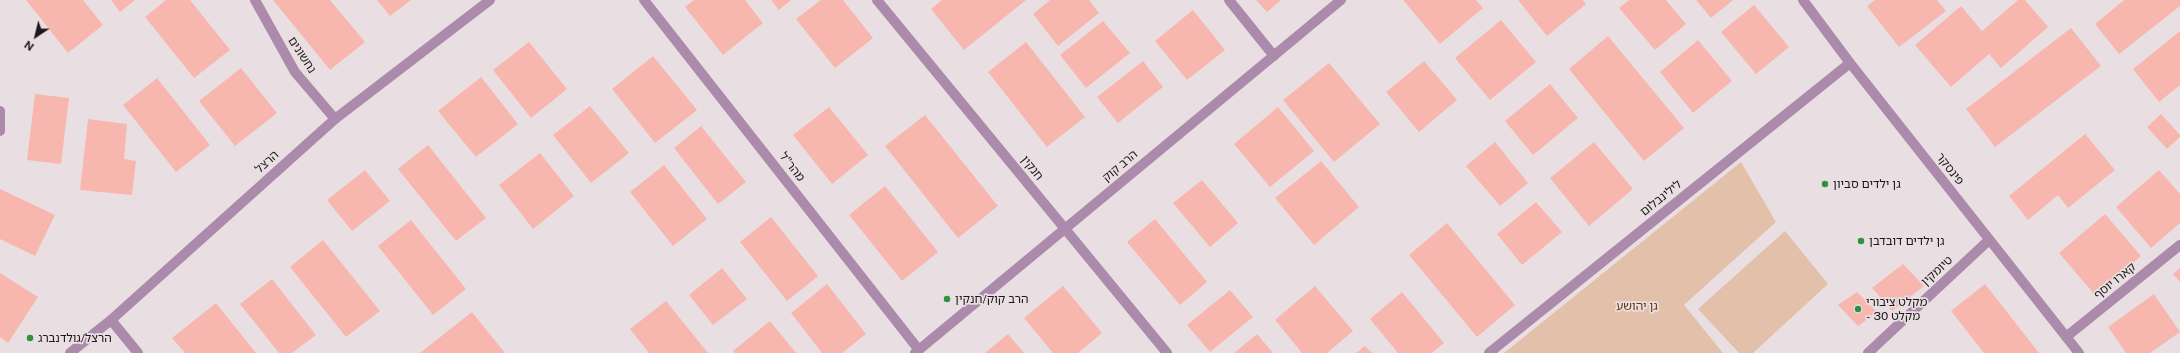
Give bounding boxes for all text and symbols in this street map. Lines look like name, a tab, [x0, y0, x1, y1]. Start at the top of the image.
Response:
north arrow	[16, 16, 56, 56]
street label: נחשונים	[285, 34, 319, 76]
text: N	[22, 38, 36, 53]
street label: הרב קוק	[1099, 147, 1141, 185]
street label: הרצל	[252, 148, 282, 176]
street label: מהר"ל	[776, 150, 808, 184]
street label: פינסקר	[1933, 150, 1967, 188]
street label: חנקין	[1018, 153, 1046, 183]
street label: לילינבלום	[1637, 177, 1685, 219]
place label: גן ילדים סביון	[1833, 177, 1901, 191]
marker: גן ילדים סביון	[1820, 179, 1830, 189]
place label: גן ילדים דובדבן	[1869, 234, 1945, 248]
marker: גן ילדים דובדבן	[1856, 236, 1866, 246]
street label: טיומקין	[1918, 253, 1956, 289]
street label: קארו יוסף	[2091, 260, 2139, 302]
place label: הרב קוק/חנקין	[955, 292, 1028, 306]
marker: הרב קוק/חנקין	[942, 294, 952, 304]
place label: מקלט ציבורי - מקלט 30	[1866, 295, 1927, 323]
park label: גן יהושע	[1616, 299, 1658, 313]
marker: מקלט ציבורי - מקלט 30	[1853, 304, 1863, 314]
place label: הרצל/גולדנברג	[38, 331, 112, 345]
marker: הרצל/גולדנברג	[25, 333, 35, 343]

